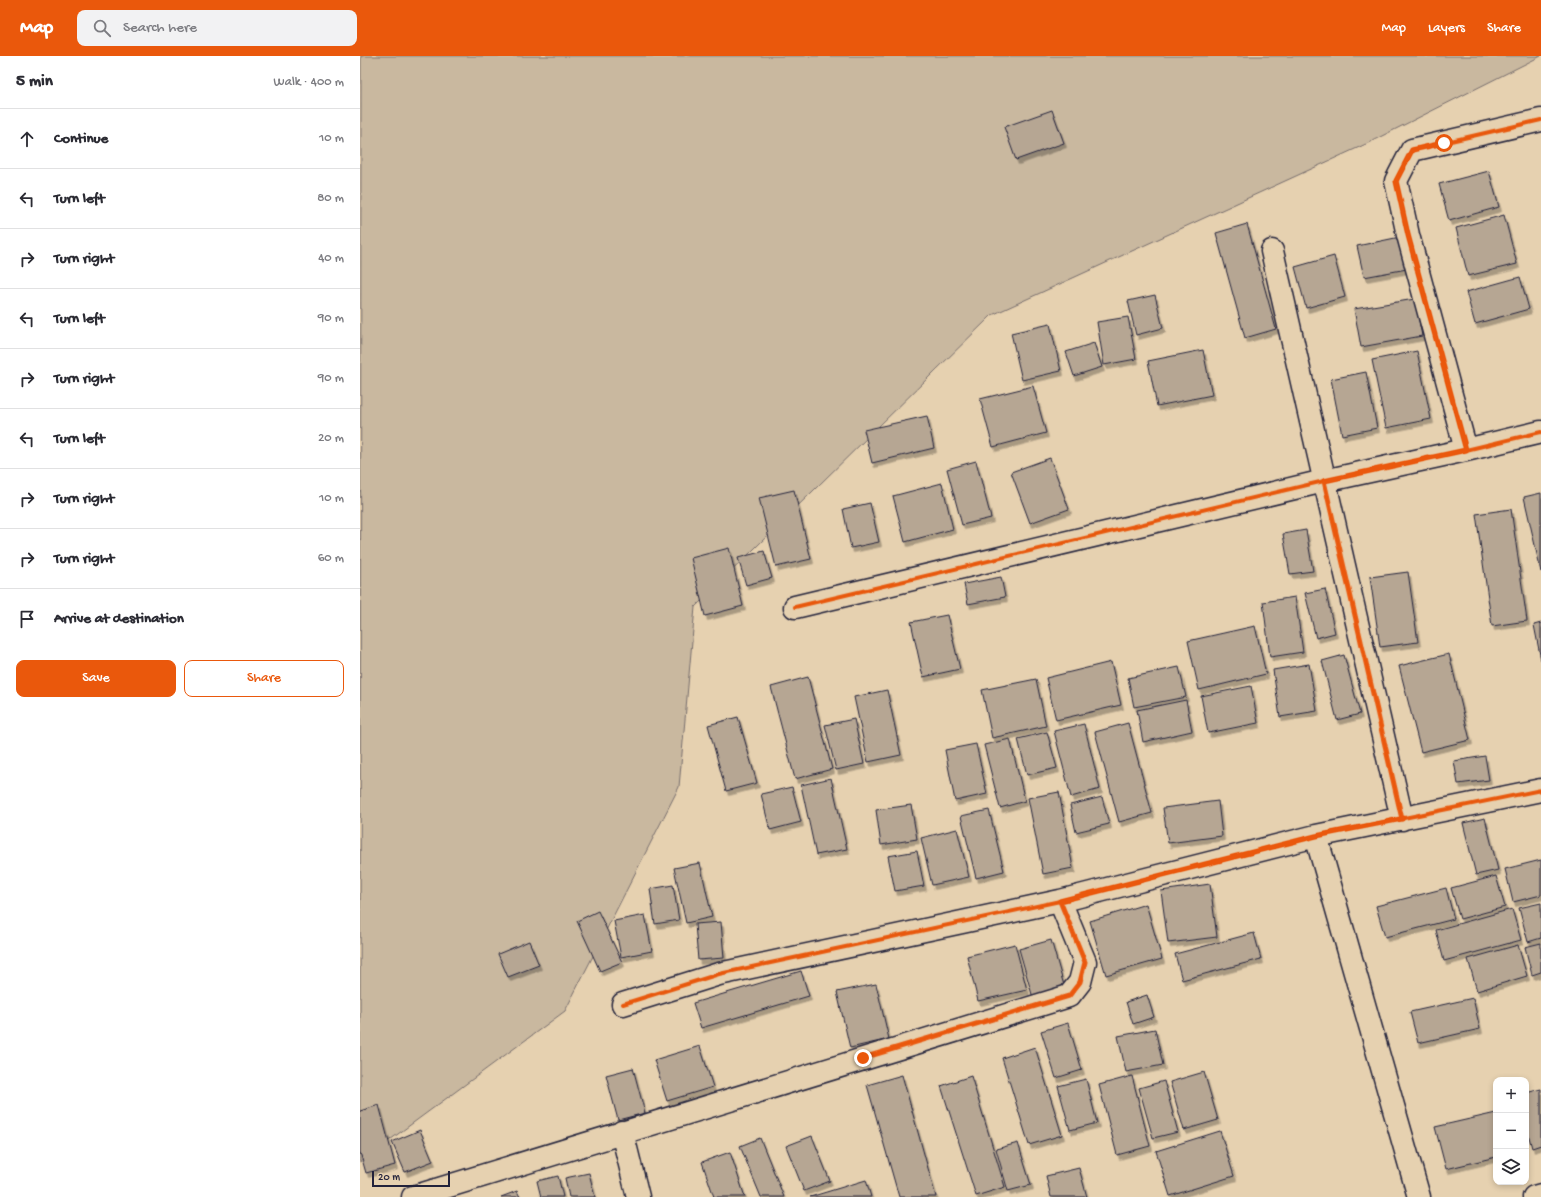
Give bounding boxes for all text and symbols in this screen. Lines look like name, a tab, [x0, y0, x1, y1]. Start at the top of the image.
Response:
search box	[77, 10, 357, 46]
text: Map	[20, 17, 53, 40]
icon: search	[91, 17, 113, 39]
text: Search here	[123, 19, 197, 37]
text: Map	[1382, 20, 1406, 37]
text: Layers	[1428, 20, 1465, 37]
text: Share	[1487, 20, 1521, 37]
text: 5 min	[16, 72, 53, 92]
text: Walk · 400 m	[274, 75, 344, 90]
icon: ahead	[16, 128, 38, 150]
text: Continue	[54, 130, 108, 148]
text: 10 m	[319, 131, 344, 146]
route start	[1435, 134, 1453, 152]
icon: left	[16, 188, 38, 210]
text: Turn left	[54, 190, 105, 208]
text: 80 m	[317, 191, 344, 206]
icon: right	[16, 248, 38, 270]
text: Turn right	[54, 250, 114, 268]
text: 40 m	[318, 251, 344, 266]
icon: left	[16, 308, 38, 330]
text: Turn left	[54, 310, 105, 328]
text: 90 m	[318, 311, 344, 326]
icon: right	[16, 368, 38, 390]
text: Turn right	[54, 370, 114, 388]
text: 90 m	[318, 371, 344, 386]
icon: left	[16, 428, 38, 450]
text: Turn left	[54, 430, 105, 448]
text: 20 m	[318, 431, 344, 446]
icon: right	[16, 488, 38, 510]
text: Turn right	[54, 490, 114, 508]
text: 10 m	[319, 491, 344, 506]
icon: right	[16, 548, 38, 570]
text: Turn right	[54, 550, 114, 568]
text: 60 m	[318, 551, 344, 566]
icon: arrive	[16, 608, 38, 630]
text: Arrive at destination	[54, 610, 184, 628]
button: Save	[16, 660, 176, 697]
button: Share	[184, 660, 344, 697]
route end	[854, 1049, 872, 1067]
map controls	[1493, 1077, 1529, 1185]
button: +	[1493, 1077, 1529, 1113]
button: −	[1493, 1113, 1529, 1149]
button: layers	[1493, 1149, 1529, 1185]
scale bar	[372, 1169, 450, 1188]
text: 20 m	[378, 1172, 400, 1184]

